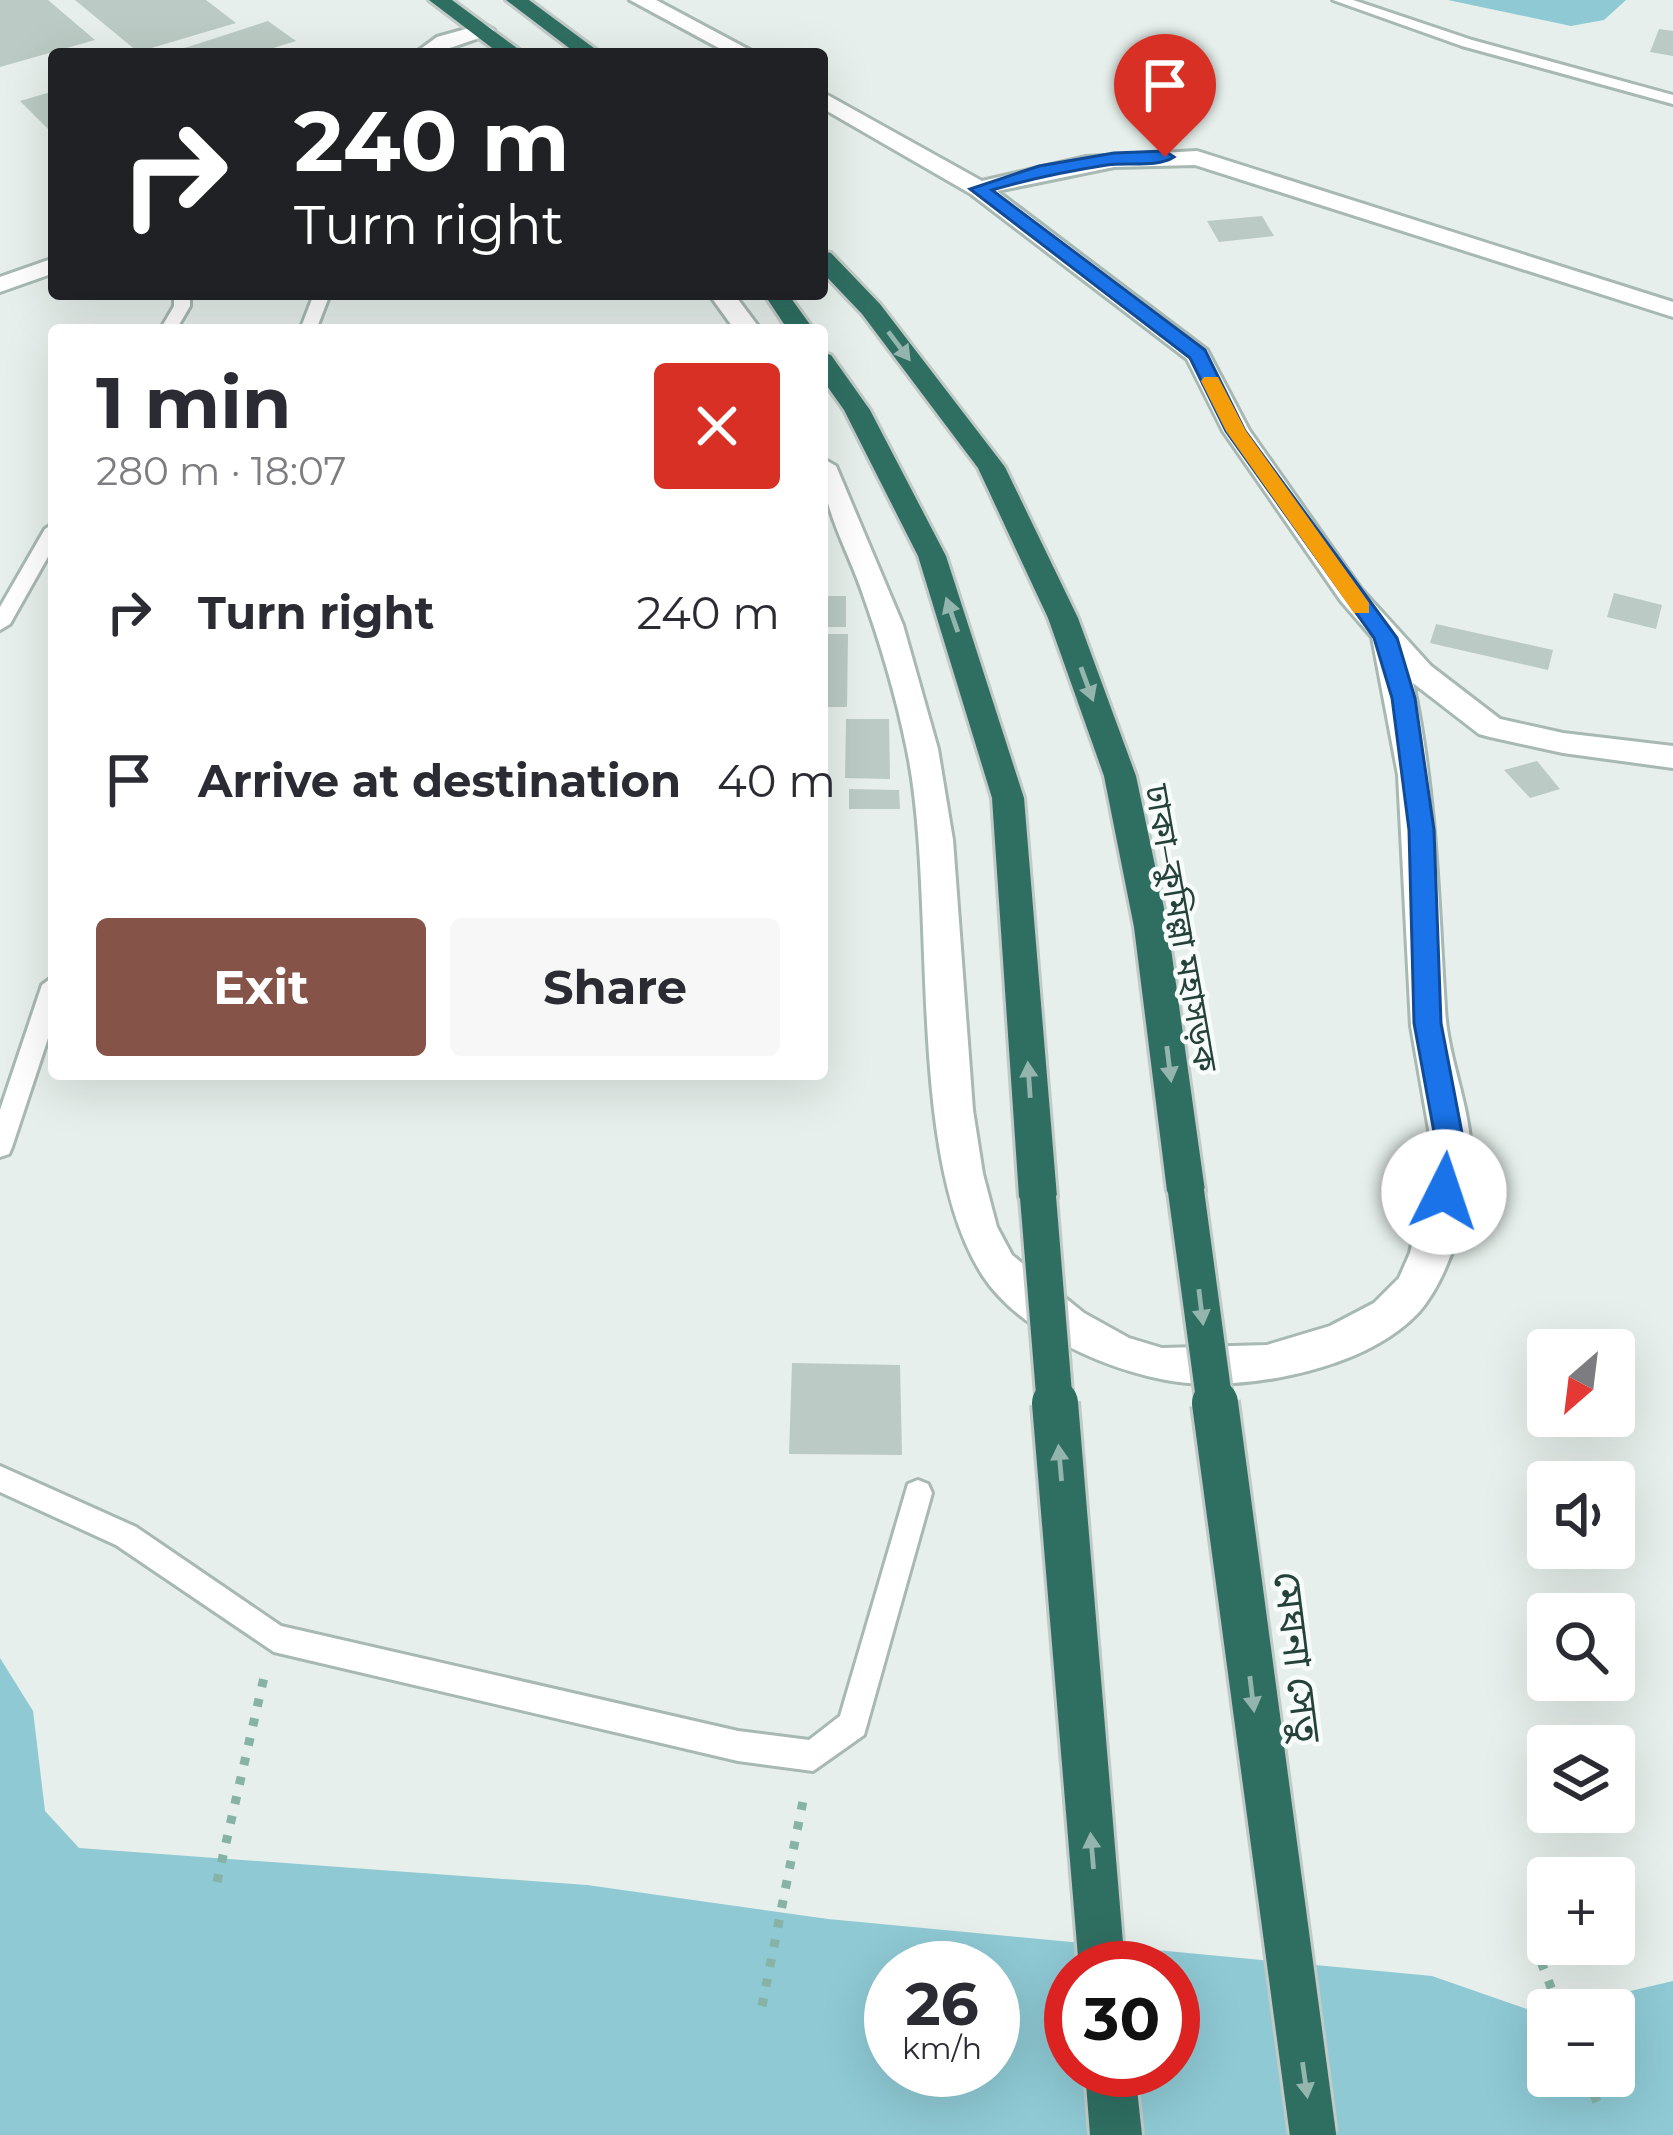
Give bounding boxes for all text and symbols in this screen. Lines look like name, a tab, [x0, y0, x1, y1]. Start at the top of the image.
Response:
pin	[1114, 34, 1216, 157]
icon: arrive	[1132, 52, 1198, 118]
text: 240 m	[294, 90, 570, 192]
icon: right	[96, 96, 252, 252]
text: Turn right	[294, 192, 564, 258]
one-way arrow	[886, 330, 911, 362]
text: 1 min	[96, 358, 292, 446]
button: close	[654, 363, 780, 489]
text: 280 m · 18:07	[96, 447, 346, 495]
icon: right	[96, 579, 162, 645]
text: Turn right	[198, 585, 434, 640]
text: 240 m	[636, 585, 780, 640]
one-way arrow	[942, 597, 960, 633]
one-way arrow	[1079, 667, 1097, 703]
icon: arrive	[96, 747, 162, 813]
text: Arrive at destination	[198, 753, 681, 808]
text: 40 m	[717, 753, 836, 808]
street label: ঢাকা–কুমিল্লা মহাসড়ক	[1137, 780, 1227, 1075]
button: Exit	[96, 918, 426, 1056]
button: Share	[450, 918, 780, 1056]
one-way arrow	[1160, 1046, 1179, 1083]
one-way arrow	[1020, 1061, 1039, 1098]
position arrow	[1381, 1129, 1507, 1255]
one-way arrow	[1192, 1289, 1211, 1327]
north arrow	[1527, 1329, 1635, 1437]
map controls	[1527, 1329, 1635, 2097]
one-way arrow	[1050, 1444, 1069, 1481]
button: sound	[1527, 1461, 1635, 1569]
street label: মেঘনা সেতু	[1264, 1569, 1332, 1746]
button: search	[1527, 1593, 1635, 1701]
one-way arrow	[1242, 1676, 1261, 1713]
button: layers	[1527, 1725, 1635, 1833]
one-way arrow	[1082, 1832, 1101, 1869]
button: +	[1527, 1857, 1635, 1965]
speed limit sign: 30	[1044, 1941, 1200, 2097]
text: 26	[905, 1967, 979, 2040]
button: −	[1527, 1989, 1635, 2097]
text: km/h	[902, 2030, 982, 2067]
one-way arrow	[1296, 2062, 1315, 2100]

